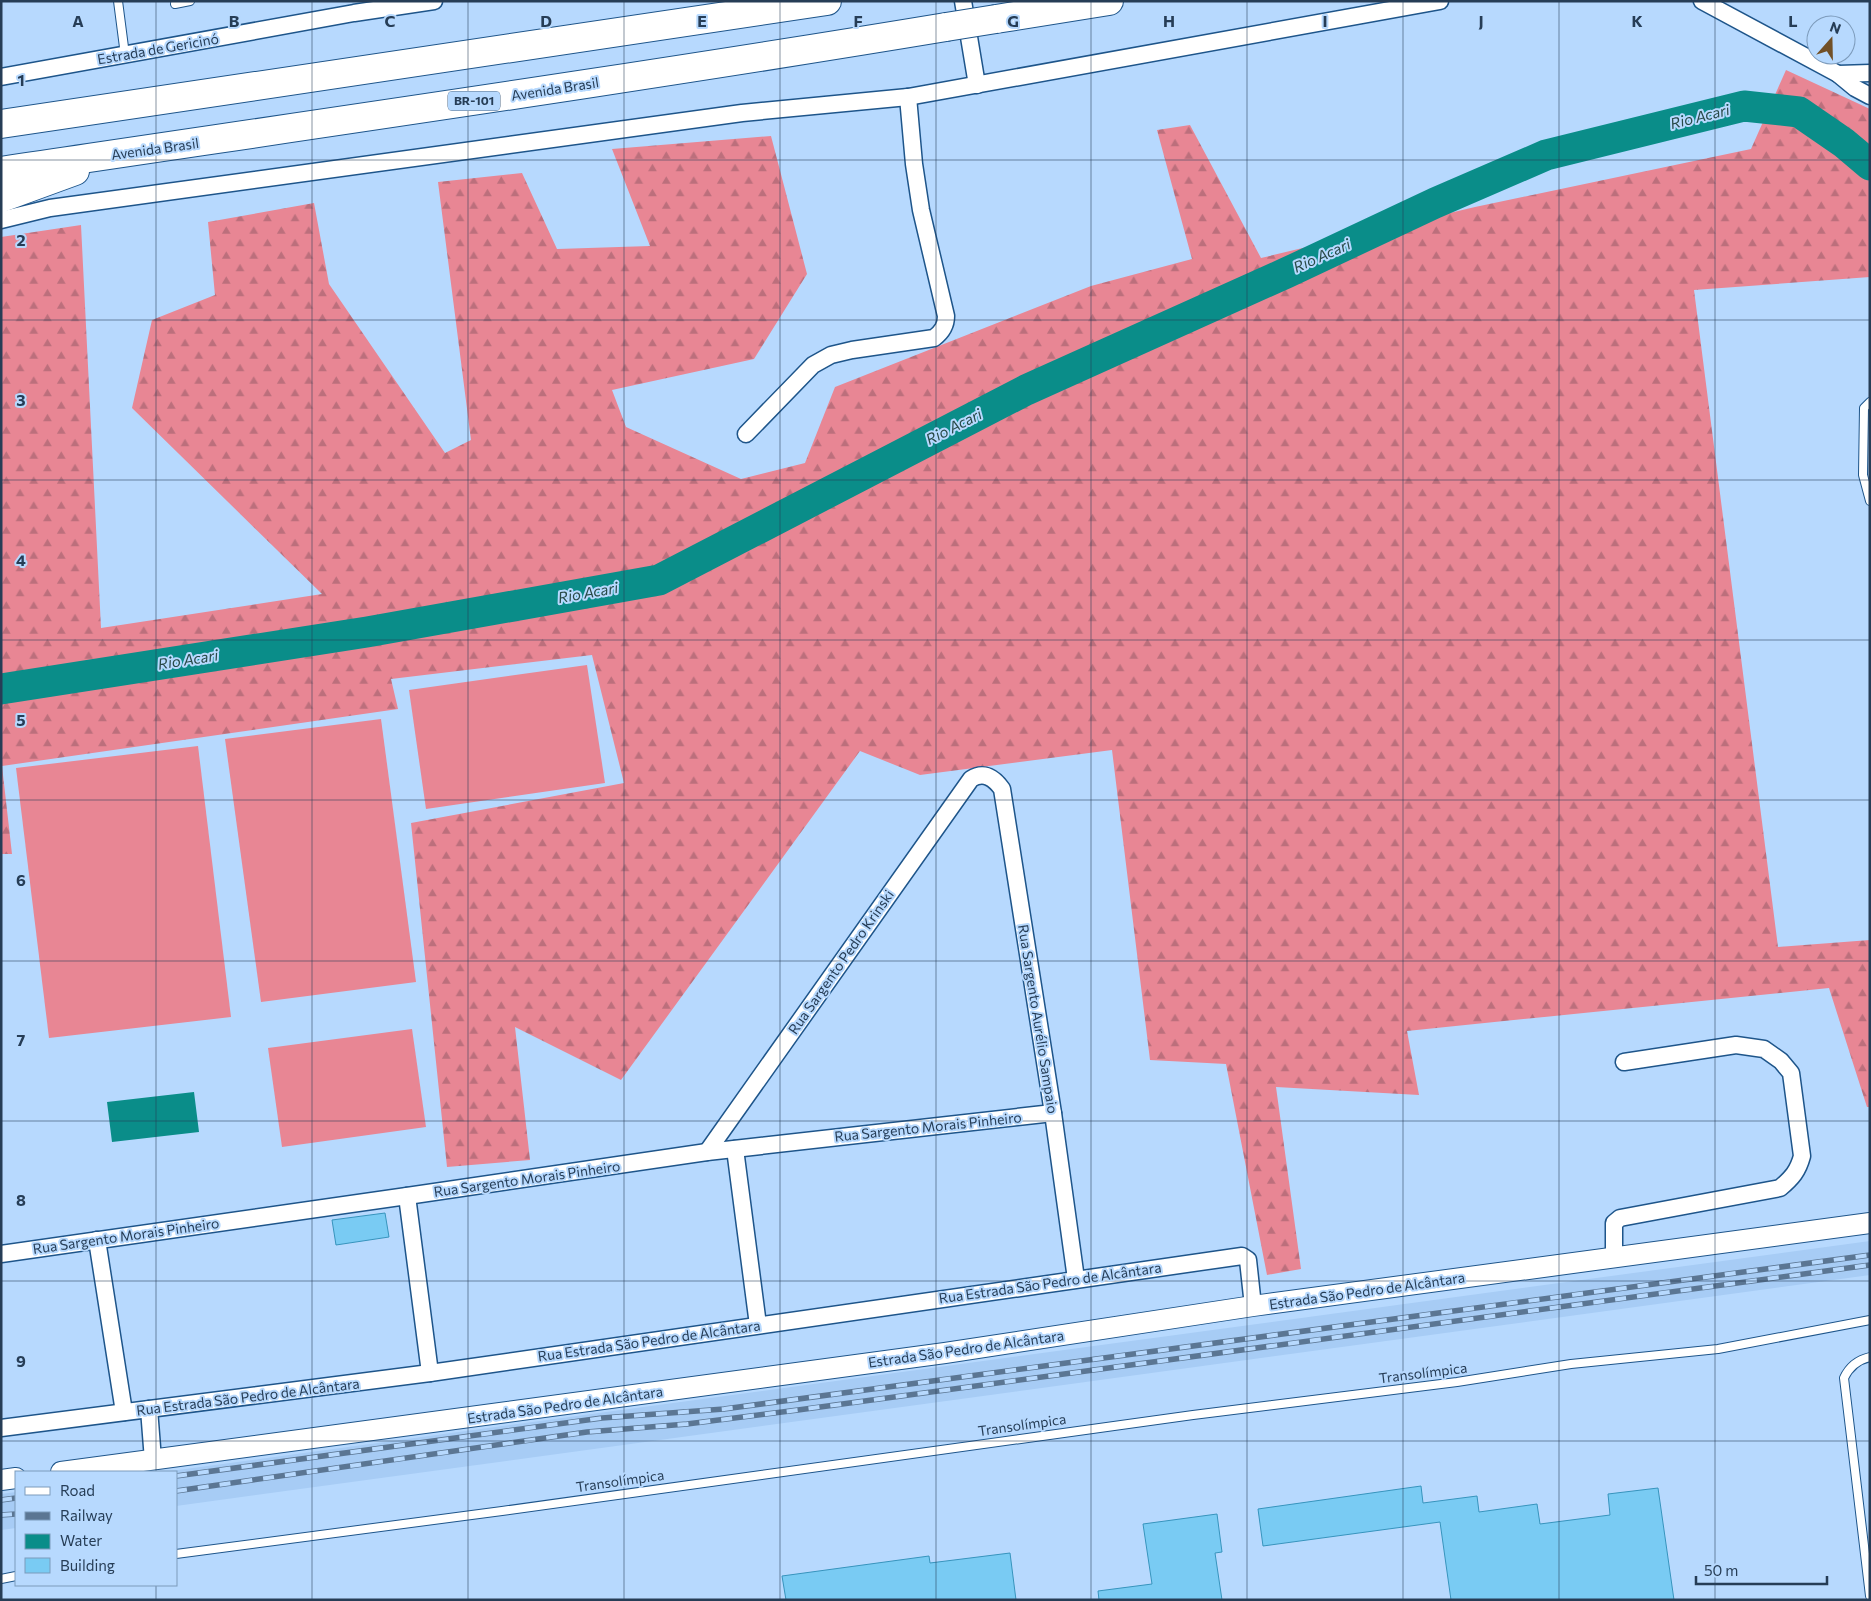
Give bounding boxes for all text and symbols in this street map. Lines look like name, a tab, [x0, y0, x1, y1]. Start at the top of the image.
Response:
text: A	[72, 11, 84, 30]
text: B	[229, 11, 240, 30]
text: C	[385, 11, 396, 30]
text: D	[540, 11, 552, 30]
text: E	[697, 11, 707, 30]
text: F	[853, 11, 863, 30]
text: G	[1007, 11, 1019, 30]
text: H	[1163, 11, 1175, 30]
text: I	[1322, 11, 1328, 30]
text: J	[1478, 11, 1484, 30]
text: K	[1631, 11, 1643, 30]
text: L	[1788, 11, 1798, 30]
north arrow	[1806, 15, 1856, 65]
text: N	[1828, 18, 1843, 37]
street label: Estrada de Gericinó	[96, 29, 220, 68]
text: 1	[17, 70, 25, 89]
street label: Avenida Brasil	[510, 73, 600, 104]
road number: BR-101	[448, 92, 500, 110]
water label: Rio Acari	[1668, 100, 1732, 132]
street label: Avenida Brasil	[110, 134, 200, 163]
text: 2	[16, 230, 26, 249]
water label: Rio Acari	[1290, 234, 1354, 276]
text: 3	[16, 390, 26, 409]
water label: Rio Acari	[922, 404, 986, 448]
text: 4	[16, 550, 26, 569]
water label: Rio Acari	[556, 578, 620, 606]
water label: Rio Acari	[157, 645, 220, 673]
text: 5	[16, 710, 26, 729]
text: 6	[16, 870, 26, 889]
street label: Rua Sargento Pedro Krinski	[784, 886, 897, 1037]
street label: Rua Sargento Aurélio Sampaio	[1015, 923, 1062, 1115]
text: 7	[17, 1030, 26, 1049]
street label: Rua Sargento Morais Pinheiro	[834, 1108, 1022, 1145]
street label: Rua Sargento Morais Pinheiro	[433, 1157, 621, 1200]
text: 8	[16, 1190, 26, 1209]
street label: Rua Sargento Morais Pinheiro	[32, 1214, 220, 1257]
street label: Rua Estrada São Pedro de Alcântara	[938, 1258, 1162, 1307]
street label: Estrada São Pedro de Alcântara	[1268, 1268, 1466, 1313]
street label: Rua Estrada São Pedro de Alcântara	[537, 1316, 761, 1365]
street label: Estrada São Pedro de Alcântara	[867, 1326, 1065, 1371]
text: 9	[16, 1351, 26, 1370]
street label: Transolímpica	[1378, 1359, 1468, 1386]
street label: Rua Estrada São Pedro de Alcântara	[135, 1374, 360, 1419]
street label: Estrada São Pedro de Alcântara	[466, 1382, 664, 1427]
street label: Transolímpica	[977, 1410, 1067, 1439]
street label: Transolímpica	[575, 1466, 665, 1495]
legend	[15, 1471, 178, 1586]
text: Road	[60, 1481, 95, 1499]
text: Railway	[60, 1506, 113, 1524]
text: Water	[60, 1531, 102, 1549]
scale bar	[1696, 1554, 1827, 1586]
text: Building	[60, 1556, 115, 1574]
text: 50 m	[1704, 1561, 1738, 1579]

